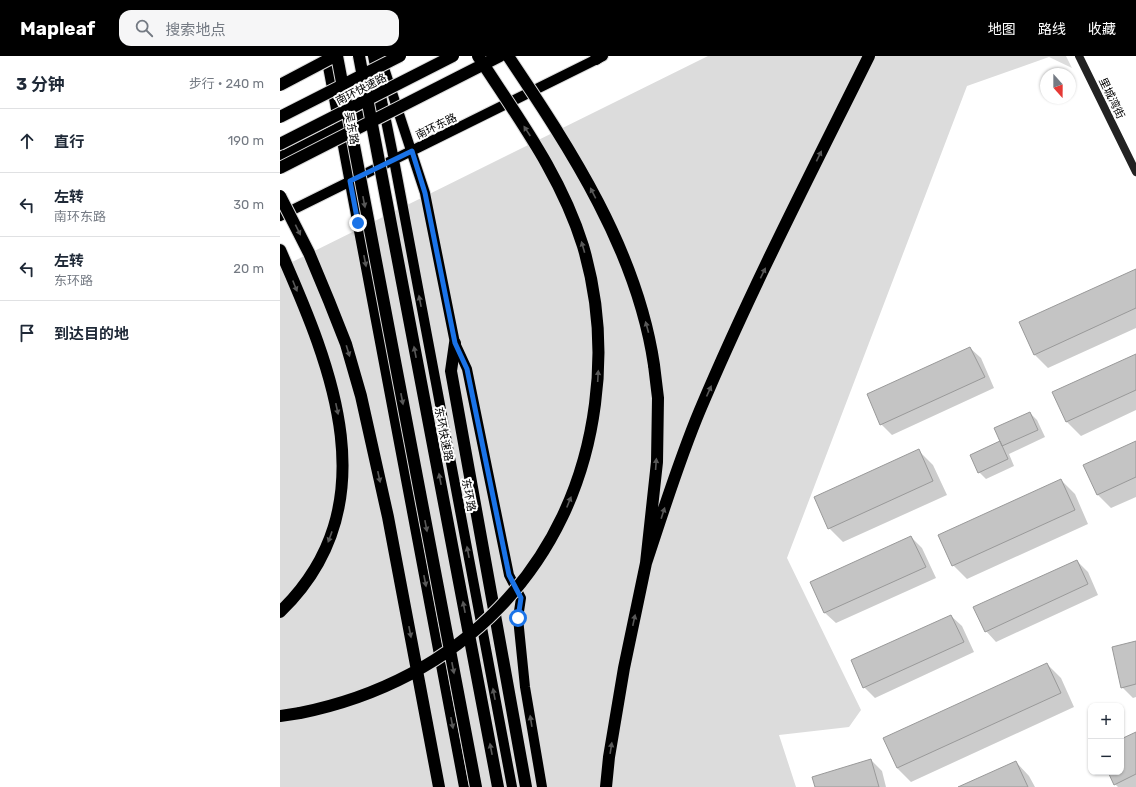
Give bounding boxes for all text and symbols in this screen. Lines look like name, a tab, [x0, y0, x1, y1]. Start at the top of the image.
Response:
search box	[119, 10, 399, 46]
text: Mapleaf	[20, 17, 95, 40]
icon: search	[133, 17, 155, 39]
text: 搜索地点	[165, 21, 225, 39]
text: 地图	[988, 21, 1016, 38]
text: 路线	[1038, 21, 1066, 38]
text: 收藏	[1088, 21, 1116, 38]
north arrow	[1040, 68, 1076, 104]
street label: 南环快速路	[334, 71, 389, 108]
text: 3 分钟	[16, 74, 65, 94]
text: 步行 · 240 m	[189, 76, 264, 91]
street label: 里城湾街	[1096, 76, 1127, 121]
street label: 吴东路	[342, 111, 361, 146]
street label: 南环东路	[414, 111, 459, 142]
one-way arrow	[523, 125, 530, 137]
icon: ahead	[16, 130, 38, 152]
text: 直行	[54, 133, 84, 151]
text: 190 m	[228, 133, 264, 148]
one-way arrow	[816, 151, 823, 162]
text: 左转	[54, 188, 84, 206]
one-way arrow	[590, 188, 596, 199]
icon: left	[16, 194, 38, 216]
one-way arrow	[362, 196, 368, 208]
text: 30 m	[233, 197, 264, 212]
text: 南环东路	[54, 209, 106, 224]
route end	[349, 214, 367, 232]
one-way arrow	[295, 225, 301, 236]
one-way arrow	[580, 241, 586, 253]
text: 左转	[54, 252, 84, 270]
one-way arrow	[362, 255, 368, 267]
icon: left	[16, 258, 38, 280]
text: 20 m	[233, 261, 264, 276]
one-way arrow	[760, 268, 766, 279]
text: 东环路	[54, 273, 93, 288]
one-way arrow	[293, 280, 299, 292]
one-way arrow	[417, 294, 423, 307]
one-way arrow	[644, 320, 650, 332]
icon: arrive	[16, 322, 38, 344]
text: 到达目的地	[54, 325, 129, 343]
one-way arrow	[345, 345, 351, 357]
one-way arrow	[412, 346, 418, 358]
one-way arrow	[594, 370, 601, 382]
one-way arrow	[706, 386, 712, 397]
one-way arrow	[399, 393, 405, 405]
one-way arrow	[334, 403, 340, 415]
street label: 东环快速路	[432, 406, 455, 462]
one-way arrow	[653, 458, 660, 470]
one-way arrow	[377, 470, 383, 483]
one-way arrow	[436, 473, 442, 486]
street label: 东环路	[459, 478, 478, 513]
one-way arrow	[566, 496, 573, 508]
one-way arrow	[660, 507, 666, 519]
one-way arrow	[424, 520, 430, 533]
one-way arrow	[326, 531, 332, 543]
one-way arrow	[464, 546, 470, 558]
one-way arrow	[423, 575, 429, 587]
one-way arrow	[461, 601, 467, 613]
route start	[509, 609, 527, 627]
one-way arrow	[632, 614, 638, 627]
one-way arrow	[407, 625, 413, 638]
one-way arrow	[451, 662, 457, 674]
one-way arrow	[491, 688, 497, 700]
map controls	[1088, 703, 1124, 775]
button: +	[1088, 703, 1124, 739]
one-way arrow	[528, 715, 534, 727]
one-way arrow	[449, 717, 455, 729]
button: −	[1088, 739, 1124, 775]
one-way arrow	[608, 742, 614, 754]
one-way arrow	[487, 743, 493, 755]

